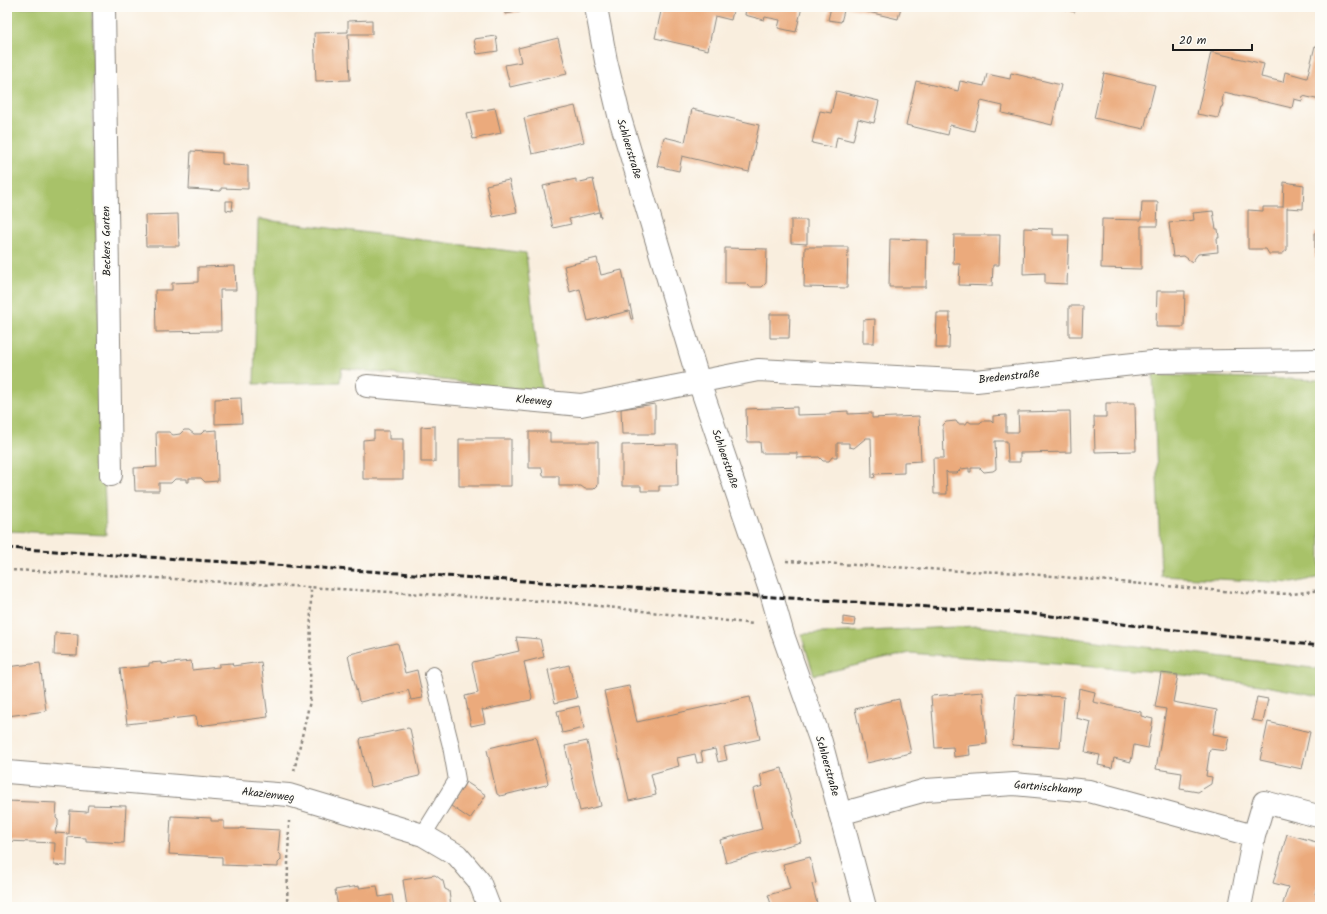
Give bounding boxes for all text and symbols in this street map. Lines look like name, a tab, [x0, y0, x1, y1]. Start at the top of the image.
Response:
scale bar	[1173, 26, 1252, 52]
text: 20 m	[1179, 31, 1207, 50]
street label: Schloerstraße	[611, 117, 647, 181]
street label: Beckers Garten	[97, 206, 117, 276]
street label: Bredenstraße	[978, 365, 1040, 389]
street label: Kleeweg	[515, 390, 553, 412]
street label: Schloerstraße	[706, 427, 744, 491]
street label: Schloerstraße	[810, 734, 844, 798]
street label: Gartnischkamp	[1013, 776, 1083, 800]
street label: Akazienweg	[241, 783, 295, 807]

